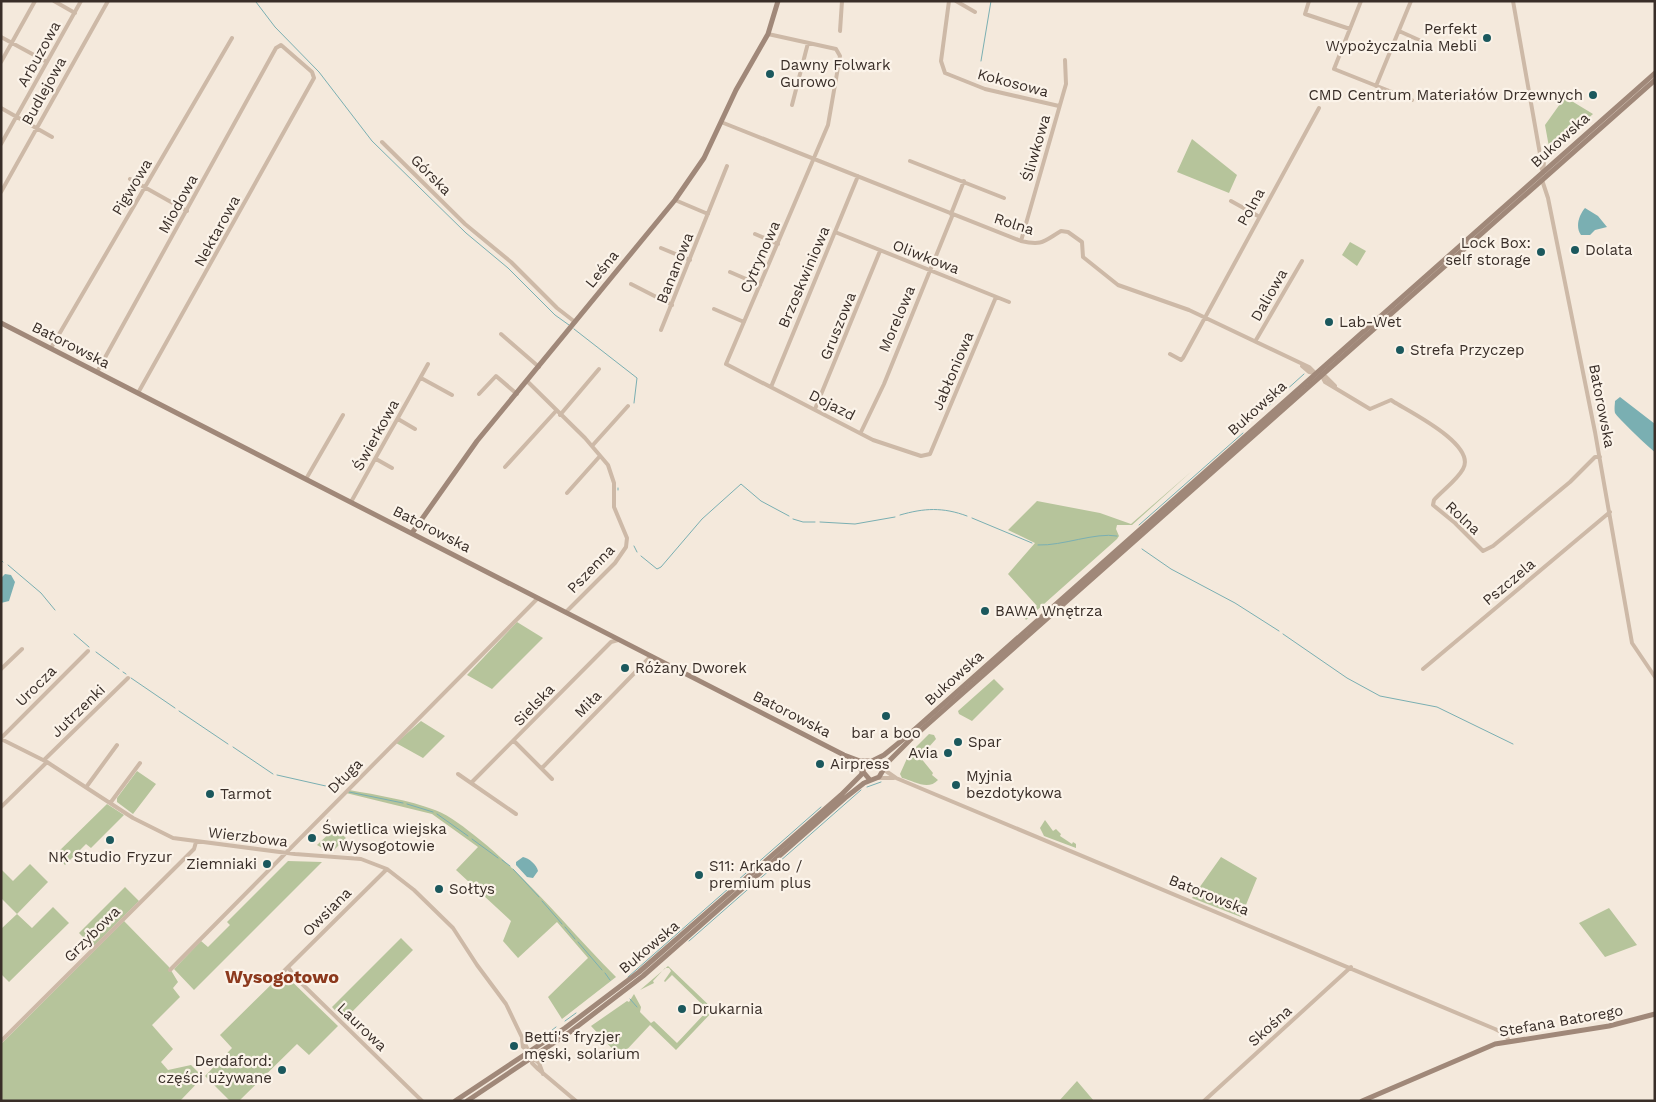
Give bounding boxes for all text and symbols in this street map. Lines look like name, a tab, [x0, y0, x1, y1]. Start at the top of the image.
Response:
street label: Arbuzowa	[14, 18, 65, 90]
place label: Perfekt Wypożyczalnia Mebli	[1325, 20, 1478, 55]
marker: Perfekt Wypożyczalnia Mebli	[1481, 32, 1493, 44]
street label: Budlejowa	[18, 53, 70, 128]
place label: Dawny Folwark Gurowo	[780, 56, 891, 91]
street label: Kokosowa	[975, 65, 1051, 101]
marker: Dawny Folwark Gurowo	[764, 68, 776, 80]
place label: CMD Centrum Materiałów Drzewnych	[1308, 86, 1583, 104]
marker: CMD Centrum Materiałów Drzewnych	[1587, 89, 1599, 101]
street label: Bukowska	[1527, 108, 1594, 171]
street label: Śliwkowa	[1017, 112, 1054, 183]
street label: Górska	[407, 151, 456, 200]
street label: Pigwowa	[108, 155, 156, 219]
street label: Miodowa	[154, 171, 202, 237]
street label: Polna	[1233, 185, 1269, 229]
street label: Nektarowa	[190, 192, 244, 270]
street label: Rolna	[992, 209, 1037, 239]
street label: Cytrynowa	[736, 218, 784, 296]
street label: Brzoskwiniowa	[774, 223, 834, 331]
street label: Bananowa	[653, 229, 698, 306]
place label: Lock Box: self storage	[1445, 234, 1531, 269]
street label: Oliwkowa	[890, 236, 962, 278]
place label: Dolata	[1585, 241, 1633, 259]
marker: Dolata	[1569, 244, 1581, 256]
street label: Leśna	[581, 246, 623, 291]
marker: Lock Box: self storage	[1535, 246, 1547, 258]
street label: Daliowa	[1247, 265, 1291, 324]
street label: Morelowa	[875, 283, 919, 355]
street label: Gruszowa	[816, 289, 860, 363]
place label: Lab-Wet	[1339, 313, 1402, 331]
marker: Lab-Wet	[1323, 316, 1335, 328]
street label: Batorowska	[29, 318, 113, 373]
street label: Jabłoniowa	[928, 329, 978, 413]
place label: Strefa Przyczep	[1410, 341, 1524, 359]
marker: Strefa Przyczep	[1394, 344, 1406, 356]
street label: Batorowska	[1585, 363, 1619, 450]
street label: Bukowska	[1224, 376, 1291, 439]
street label: Dojazd	[806, 386, 858, 424]
street label: Świerkowa	[348, 395, 403, 474]
street label: Rolna	[1442, 497, 1485, 539]
street label: Batorowska	[390, 502, 474, 557]
street label: Pszenna	[563, 541, 619, 597]
street label: Pszczela	[1479, 555, 1539, 609]
place label: BAWA Wnętrza	[995, 602, 1103, 620]
marker: BAWA Wnętrza	[979, 605, 991, 617]
street label: Bukowska	[921, 646, 988, 709]
place label: Różany Dworek	[635, 659, 747, 677]
street label: Urocza	[12, 661, 61, 710]
marker: Różany Dworek	[619, 662, 631, 674]
street label: Sielska	[510, 680, 559, 730]
street label: Jutrzenki	[47, 681, 109, 741]
street label: Miła	[571, 686, 606, 721]
street label: Batorowska	[750, 687, 834, 742]
marker: bar a boo	[880, 710, 892, 722]
place label: bar a boo	[851, 724, 921, 742]
place label: Spar	[968, 733, 1002, 751]
marker: Spar	[952, 736, 964, 748]
place label: Avia	[908, 744, 939, 762]
marker: Avia	[942, 747, 954, 759]
street label: Długa	[324, 754, 367, 797]
place label: Airpress	[830, 755, 890, 773]
marker: Airpress	[814, 758, 826, 770]
place label: Myjnia bezdotykowa	[966, 767, 1063, 802]
marker: Myjnia bezdotykowa	[950, 779, 962, 791]
place label: Tarmot	[220, 785, 272, 803]
marker: Tarmot	[204, 788, 216, 800]
place label: Świetlica wiejska w Wysogotowie	[322, 819, 447, 855]
street label: Wierzbowa	[207, 823, 289, 851]
marker: Świetlica wiejska w Wysogotowie	[306, 832, 318, 844]
marker: NK Studio Fryzur	[104, 834, 116, 846]
place label: NK Studio Fryzur	[48, 848, 172, 866]
place label: Ziemniaki	[186, 855, 257, 873]
place label: S11: Arkado / premium plus	[709, 857, 811, 892]
marker: Ziemniaki	[261, 858, 273, 870]
marker: S11: Arkado / premium plus	[693, 869, 705, 881]
street label: Batorowska	[1166, 871, 1252, 919]
place label: Sołtys	[449, 880, 495, 898]
street label: Owsiana	[299, 883, 356, 940]
marker: Sołtys	[433, 883, 445, 895]
street label: Grzybowa	[60, 902, 124, 966]
street label: Bukowska	[615, 916, 683, 977]
district label: Wysogotowo	[225, 966, 339, 987]
street label: Laurowa	[333, 999, 391, 1055]
place label: Drukarnia	[692, 1000, 763, 1018]
street label: Skośna	[1244, 1001, 1296, 1050]
street label: Stefana Batorego	[1498, 1001, 1624, 1041]
marker: Drukarnia	[676, 1003, 688, 1015]
place label: Betti's fryzjer męski, solarium	[524, 1028, 640, 1063]
marker: Betti's fryzjer męski, solarium	[508, 1040, 520, 1052]
place label: Derdaford: części używane	[158, 1052, 272, 1087]
marker: Derdaford: części używane	[276, 1064, 288, 1076]

